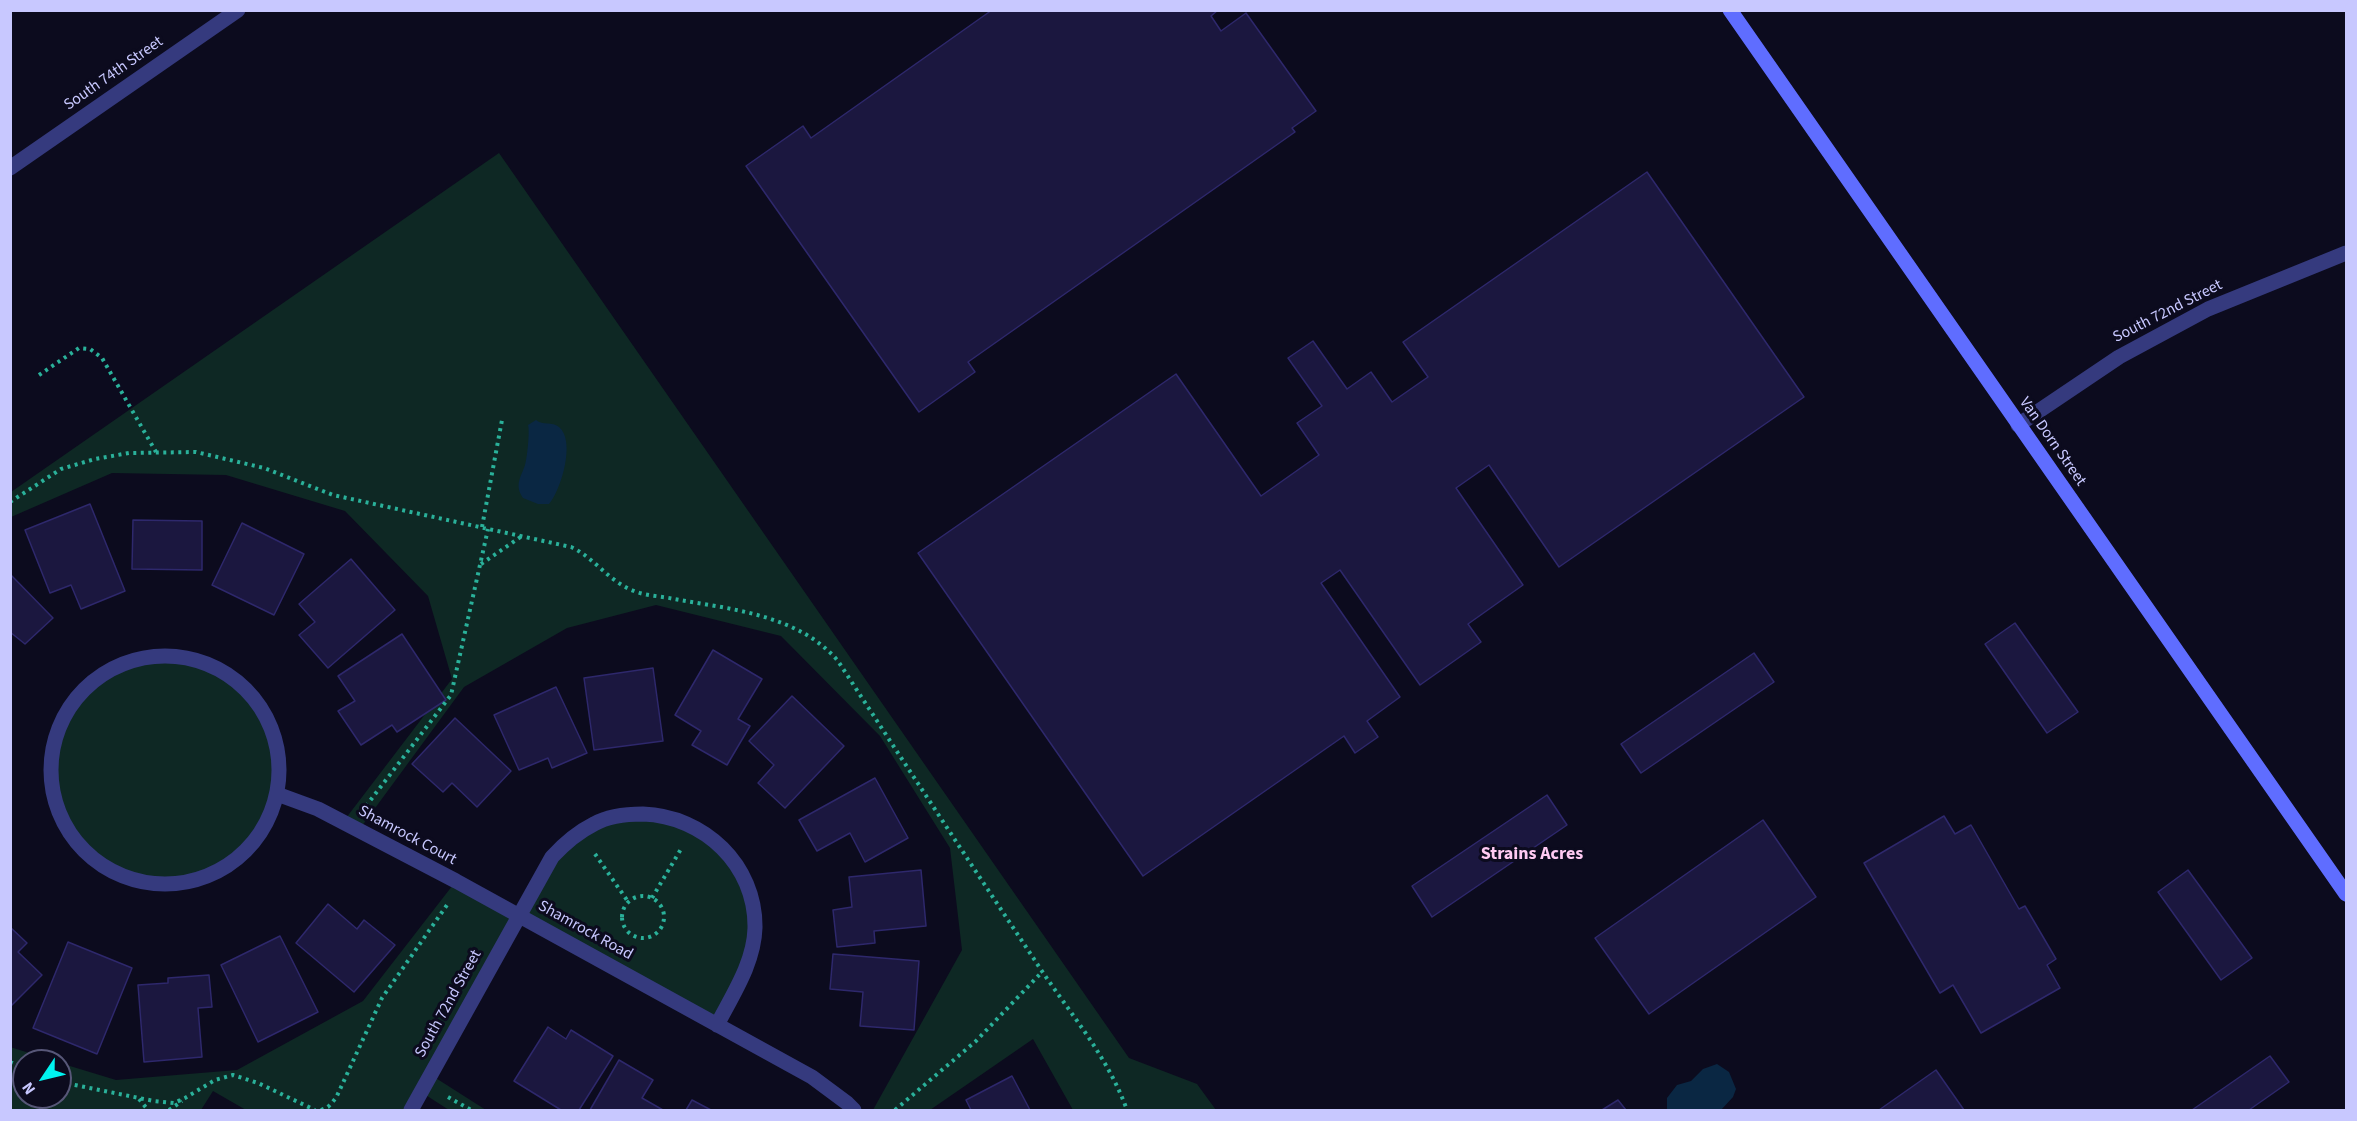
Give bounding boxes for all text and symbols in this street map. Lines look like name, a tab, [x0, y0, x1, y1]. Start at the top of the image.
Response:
street label: South 74th Street	[61, 33, 167, 115]
street label: South 72nd Street	[2110, 276, 2226, 348]
street label: Van Dorn Street	[2014, 394, 2090, 490]
street label: Shamrock Court	[355, 802, 459, 870]
district label: Strains Acres	[1481, 844, 1583, 866]
street label: Shamrock Road	[534, 897, 636, 965]
street label: South 72nd Street	[412, 947, 486, 1061]
north arrow	[12, 1049, 72, 1109]
text: N	[17, 1078, 41, 1099]

